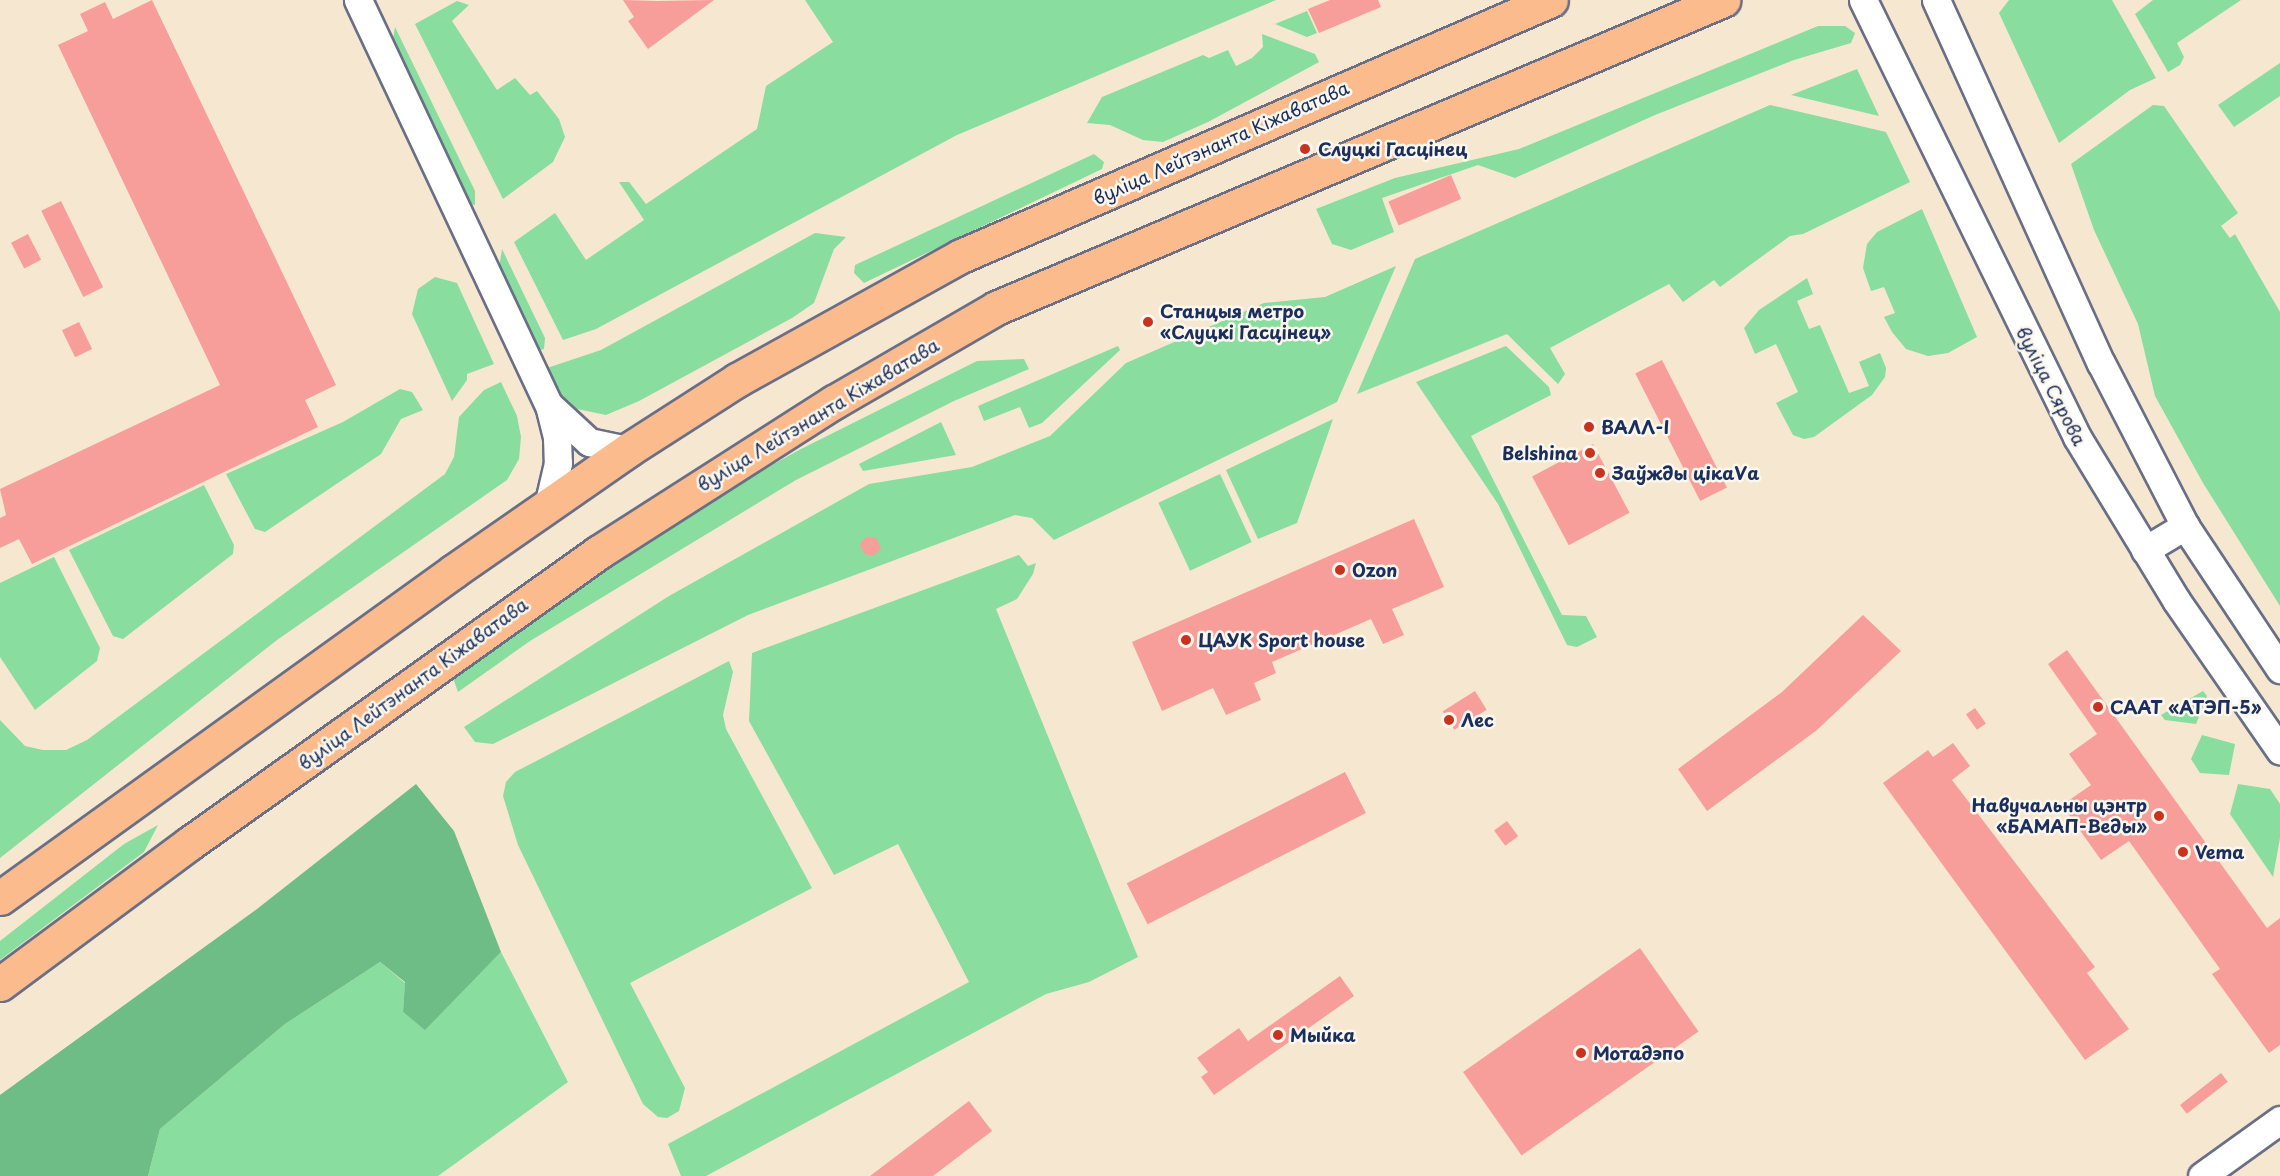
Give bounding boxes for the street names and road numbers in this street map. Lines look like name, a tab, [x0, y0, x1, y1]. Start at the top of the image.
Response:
street label: вуліца Лейтэнанта Кіжаватава	[1089, 76, 1353, 210]
street label: вуліца Сярова	[2012, 323, 2090, 449]
street label: вуліца Лейтэнанта Кіжаватава	[693, 334, 943, 496]
street label: вуліца Лейтэнанта Кіжаватава	[294, 593, 532, 775]

